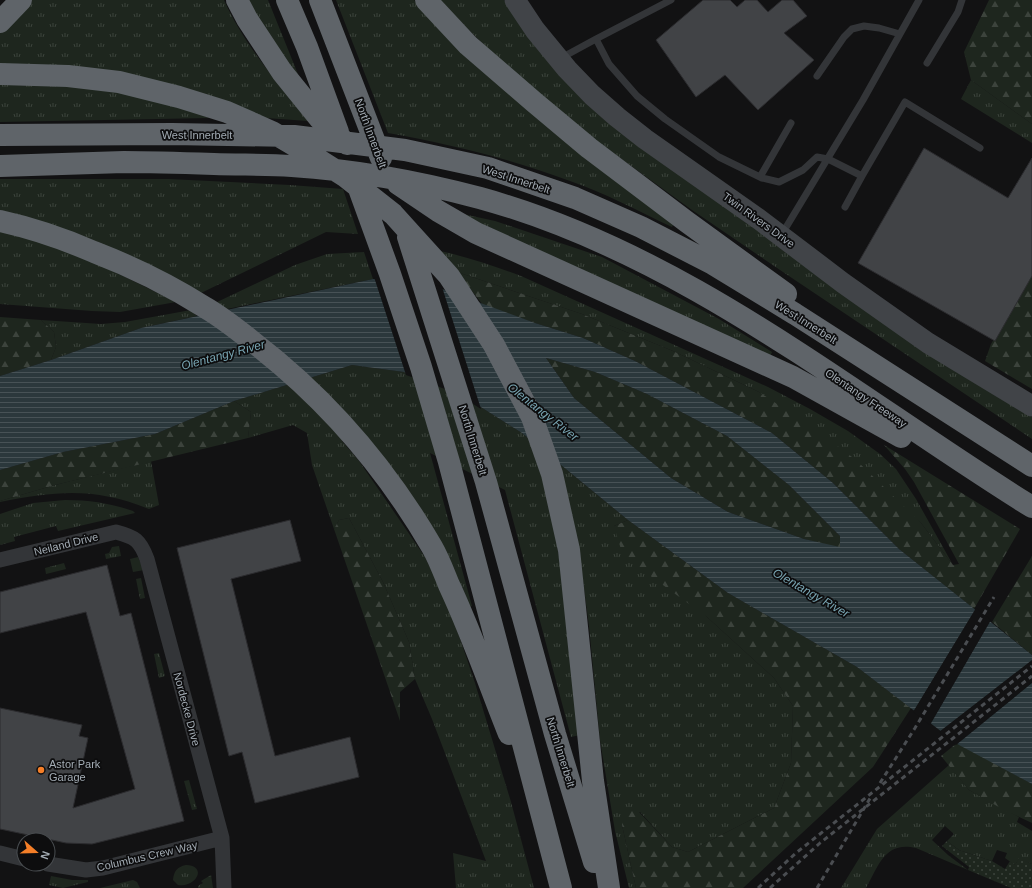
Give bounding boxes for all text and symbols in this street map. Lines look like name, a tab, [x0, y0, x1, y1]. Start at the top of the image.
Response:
street label: North Innerbelt	[353, 97, 389, 169]
street label: West Innerbelt	[162, 129, 232, 141]
street label: West Innerbelt	[481, 162, 551, 196]
street label: Twin Rivers Drive	[721, 190, 797, 250]
street label: West Innerbelt	[773, 298, 839, 346]
water label: Olentangy River	[180, 337, 267, 373]
street label: Olentangy Freeway	[823, 366, 909, 430]
water label: Olentangy River	[505, 380, 582, 445]
street label: North Innerbelt	[457, 403, 489, 477]
street label: Neiland Drive	[33, 530, 99, 558]
water label: Olentangy River	[770, 565, 853, 621]
street label: Nordecke Drive	[171, 671, 203, 747]
street label: North Innerbelt	[545, 715, 577, 789]
place label: Astor Park Garage	[49, 758, 101, 783]
marker: Astor Park Garage	[36, 765, 46, 775]
north arrow	[16, 832, 56, 872]
street label: Columbus Crew Way	[96, 838, 199, 873]
text: N	[38, 850, 52, 861]

